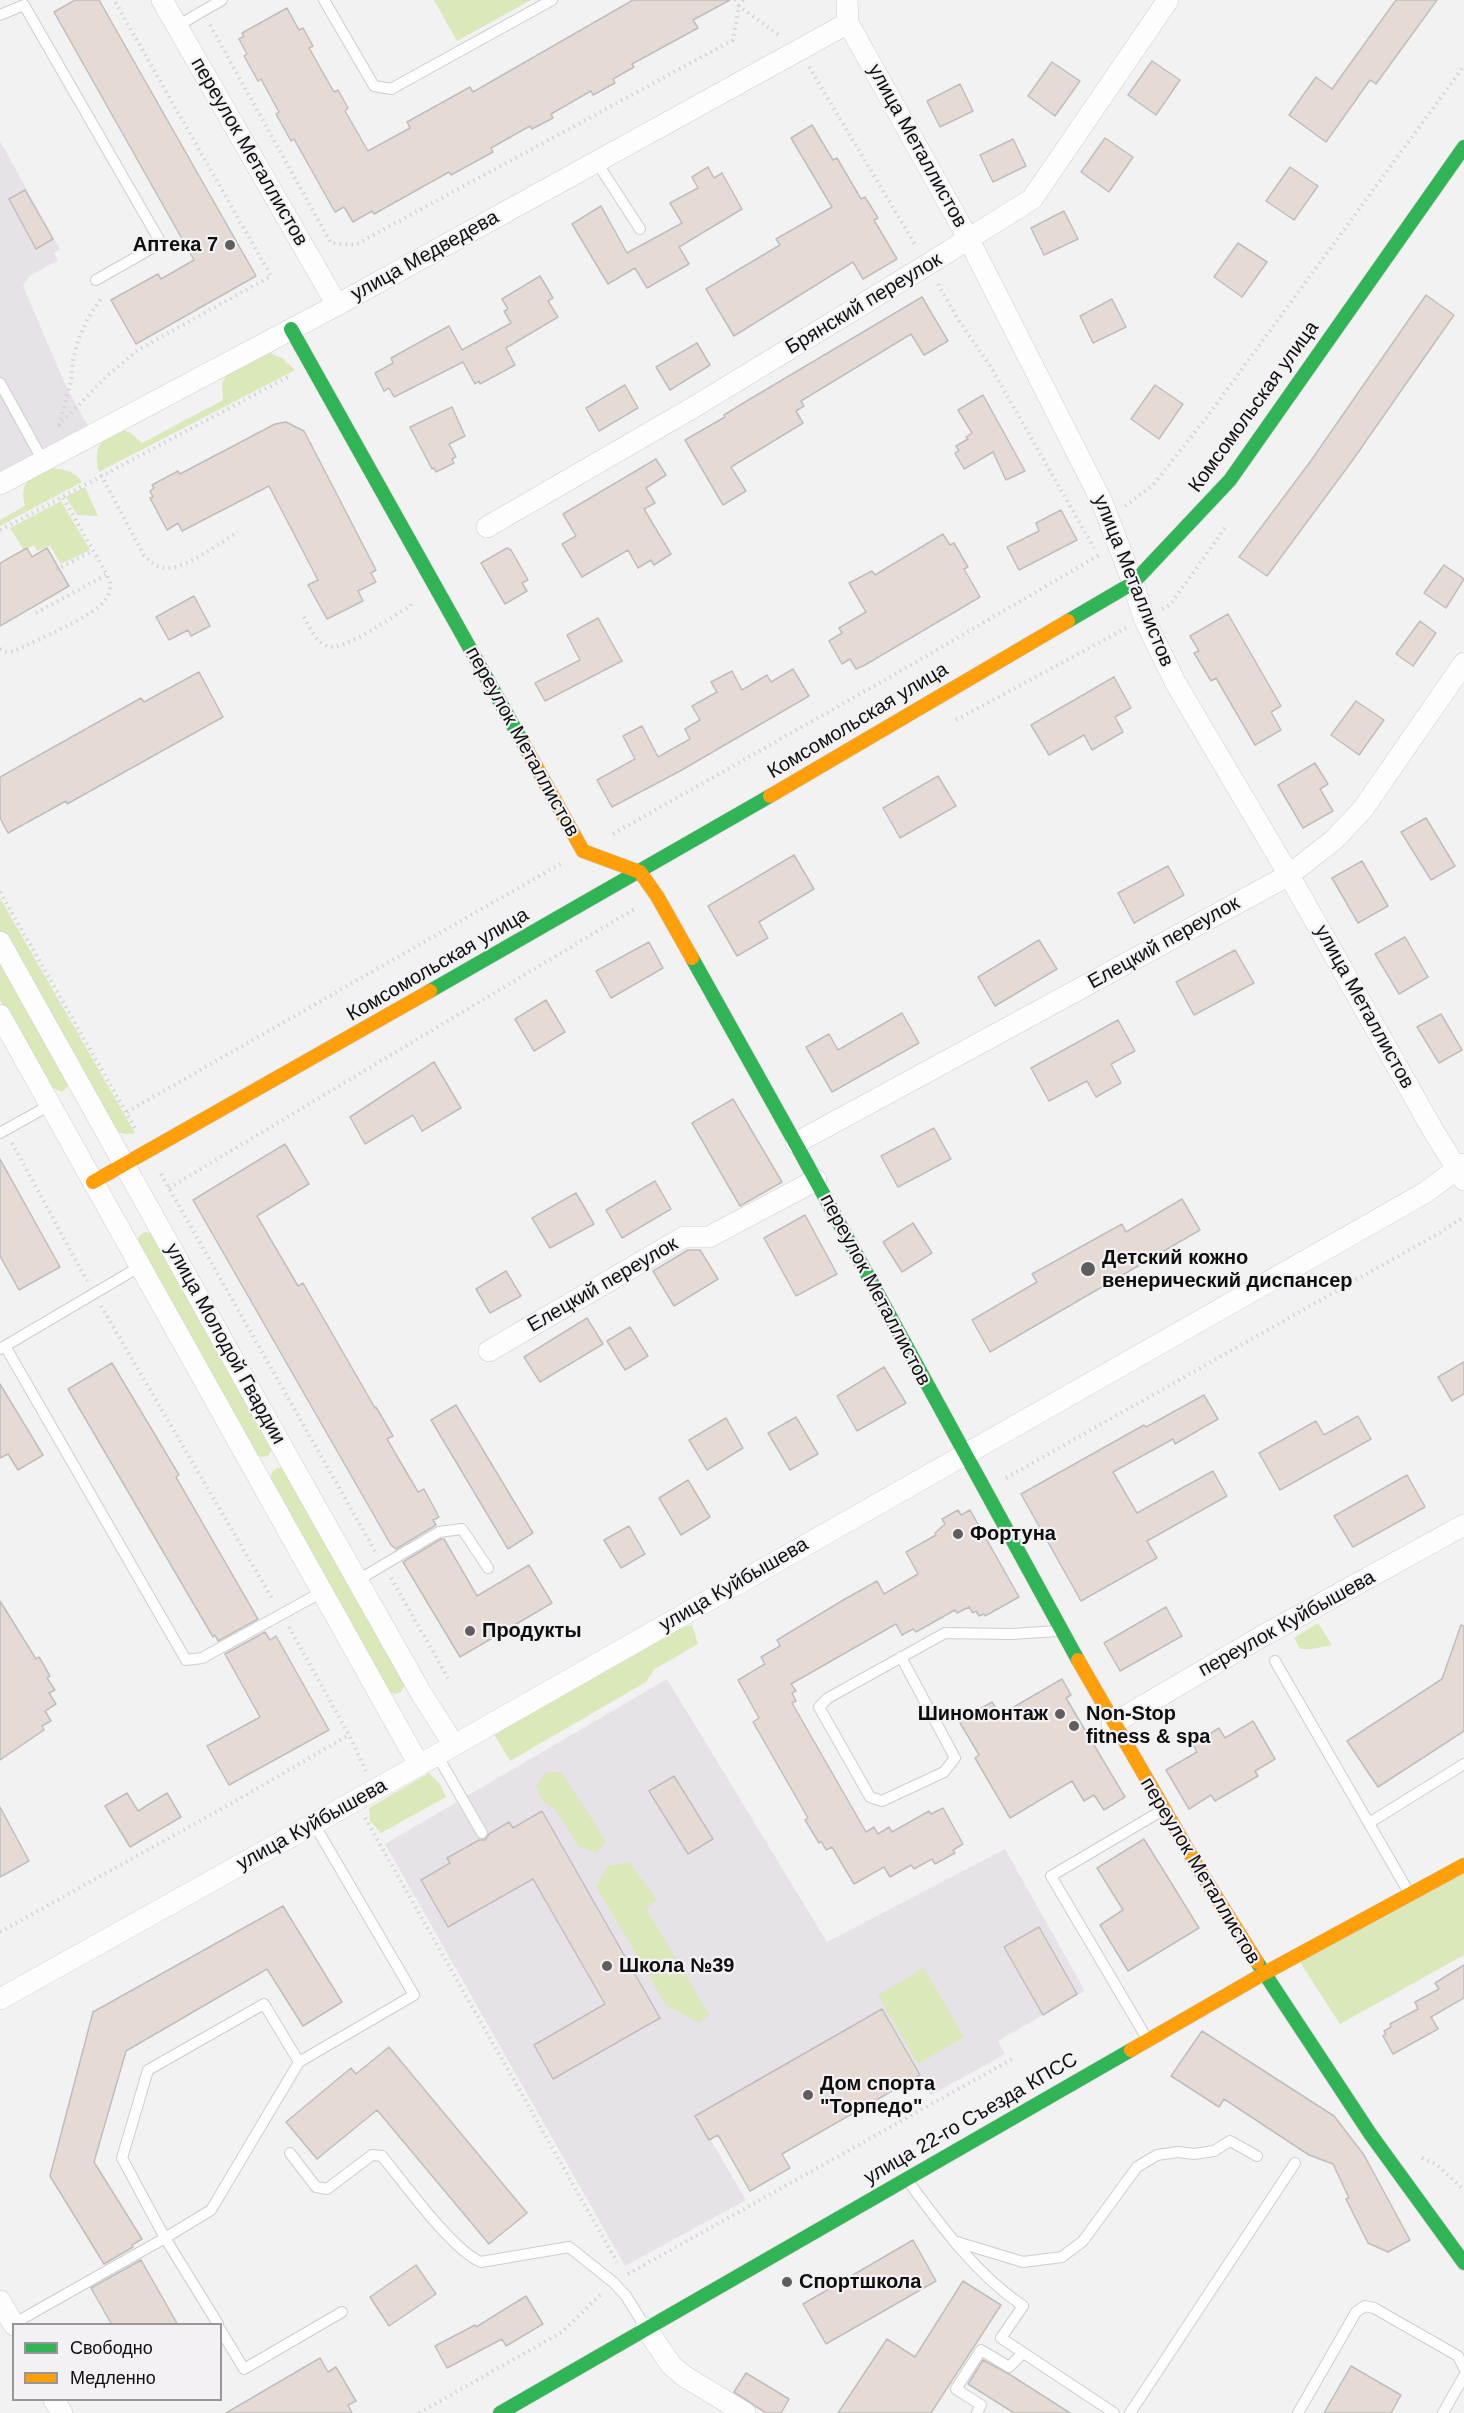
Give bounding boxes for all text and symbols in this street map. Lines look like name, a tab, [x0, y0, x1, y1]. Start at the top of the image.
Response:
street label: переулок Металлистов	[185, 54, 313, 250]
street label: улица Металлистов	[862, 60, 972, 232]
street label: улица Медведева	[347, 205, 503, 307]
place label: Аптека 7	[133, 233, 218, 257]
marker: Аптека 7	[223, 238, 237, 252]
street label: Брянский переулок	[782, 248, 946, 360]
street label: Комсомольская улица	[1184, 317, 1324, 497]
street label: улица Металлистов	[1088, 492, 1178, 670]
street label: переулок Металлистов	[460, 643, 584, 841]
street label: Комсомольская улица	[763, 658, 953, 784]
street label: Елецкий переулок	[1084, 891, 1244, 995]
street label: Комсомольская улица	[343, 903, 533, 1027]
street label: улица Металлистов	[1309, 921, 1419, 1093]
street label: переулок Металлистов	[814, 1190, 936, 1390]
street label: Елецкий переулок	[524, 1232, 682, 1338]
street label: улица Молодой Гвардии	[160, 1239, 290, 1449]
place label: Детский кожно венерический диспансер	[1102, 1246, 1352, 1293]
marker: Детский кожно венерический диспансер	[1079, 1260, 1097, 1278]
place label: Фортуна	[970, 1522, 1056, 1546]
marker: Фортуна	[951, 1527, 965, 1541]
street label: улица Куйбышева	[655, 1533, 813, 1637]
street label: переулок Куйбышева	[1195, 1565, 1379, 1683]
place label: Продукты	[482, 1619, 581, 1643]
marker: Продукты	[463, 1624, 477, 1638]
place label: Шиномонтаж	[918, 1702, 1048, 1726]
place label: Non-Stop fitness & spa	[1086, 1702, 1210, 1749]
marker: Шиномонтаж	[1053, 1707, 1067, 1721]
marker: Non-Stop fitness & spa	[1067, 1719, 1081, 1733]
street label: переулок Металлистов	[1135, 1773, 1265, 1969]
street label: улица Куйбышева	[233, 1774, 391, 1876]
place label: Школа №39	[619, 1954, 734, 1978]
marker: Школа №39	[600, 1959, 614, 1973]
street label: улица 22-го Съезда КПСС	[860, 2048, 1082, 2190]
place label: Дом спорта "Торпедо"	[820, 2072, 935, 2119]
marker: Дом спорта "Торпедо"	[801, 2088, 815, 2102]
place label: Спортшкола	[799, 2270, 921, 2294]
marker: Спортшкола	[780, 2275, 794, 2289]
legend	[12, 2323, 222, 2401]
text: Свободно	[70, 2338, 153, 2358]
text: Медленно	[70, 2368, 156, 2388]

